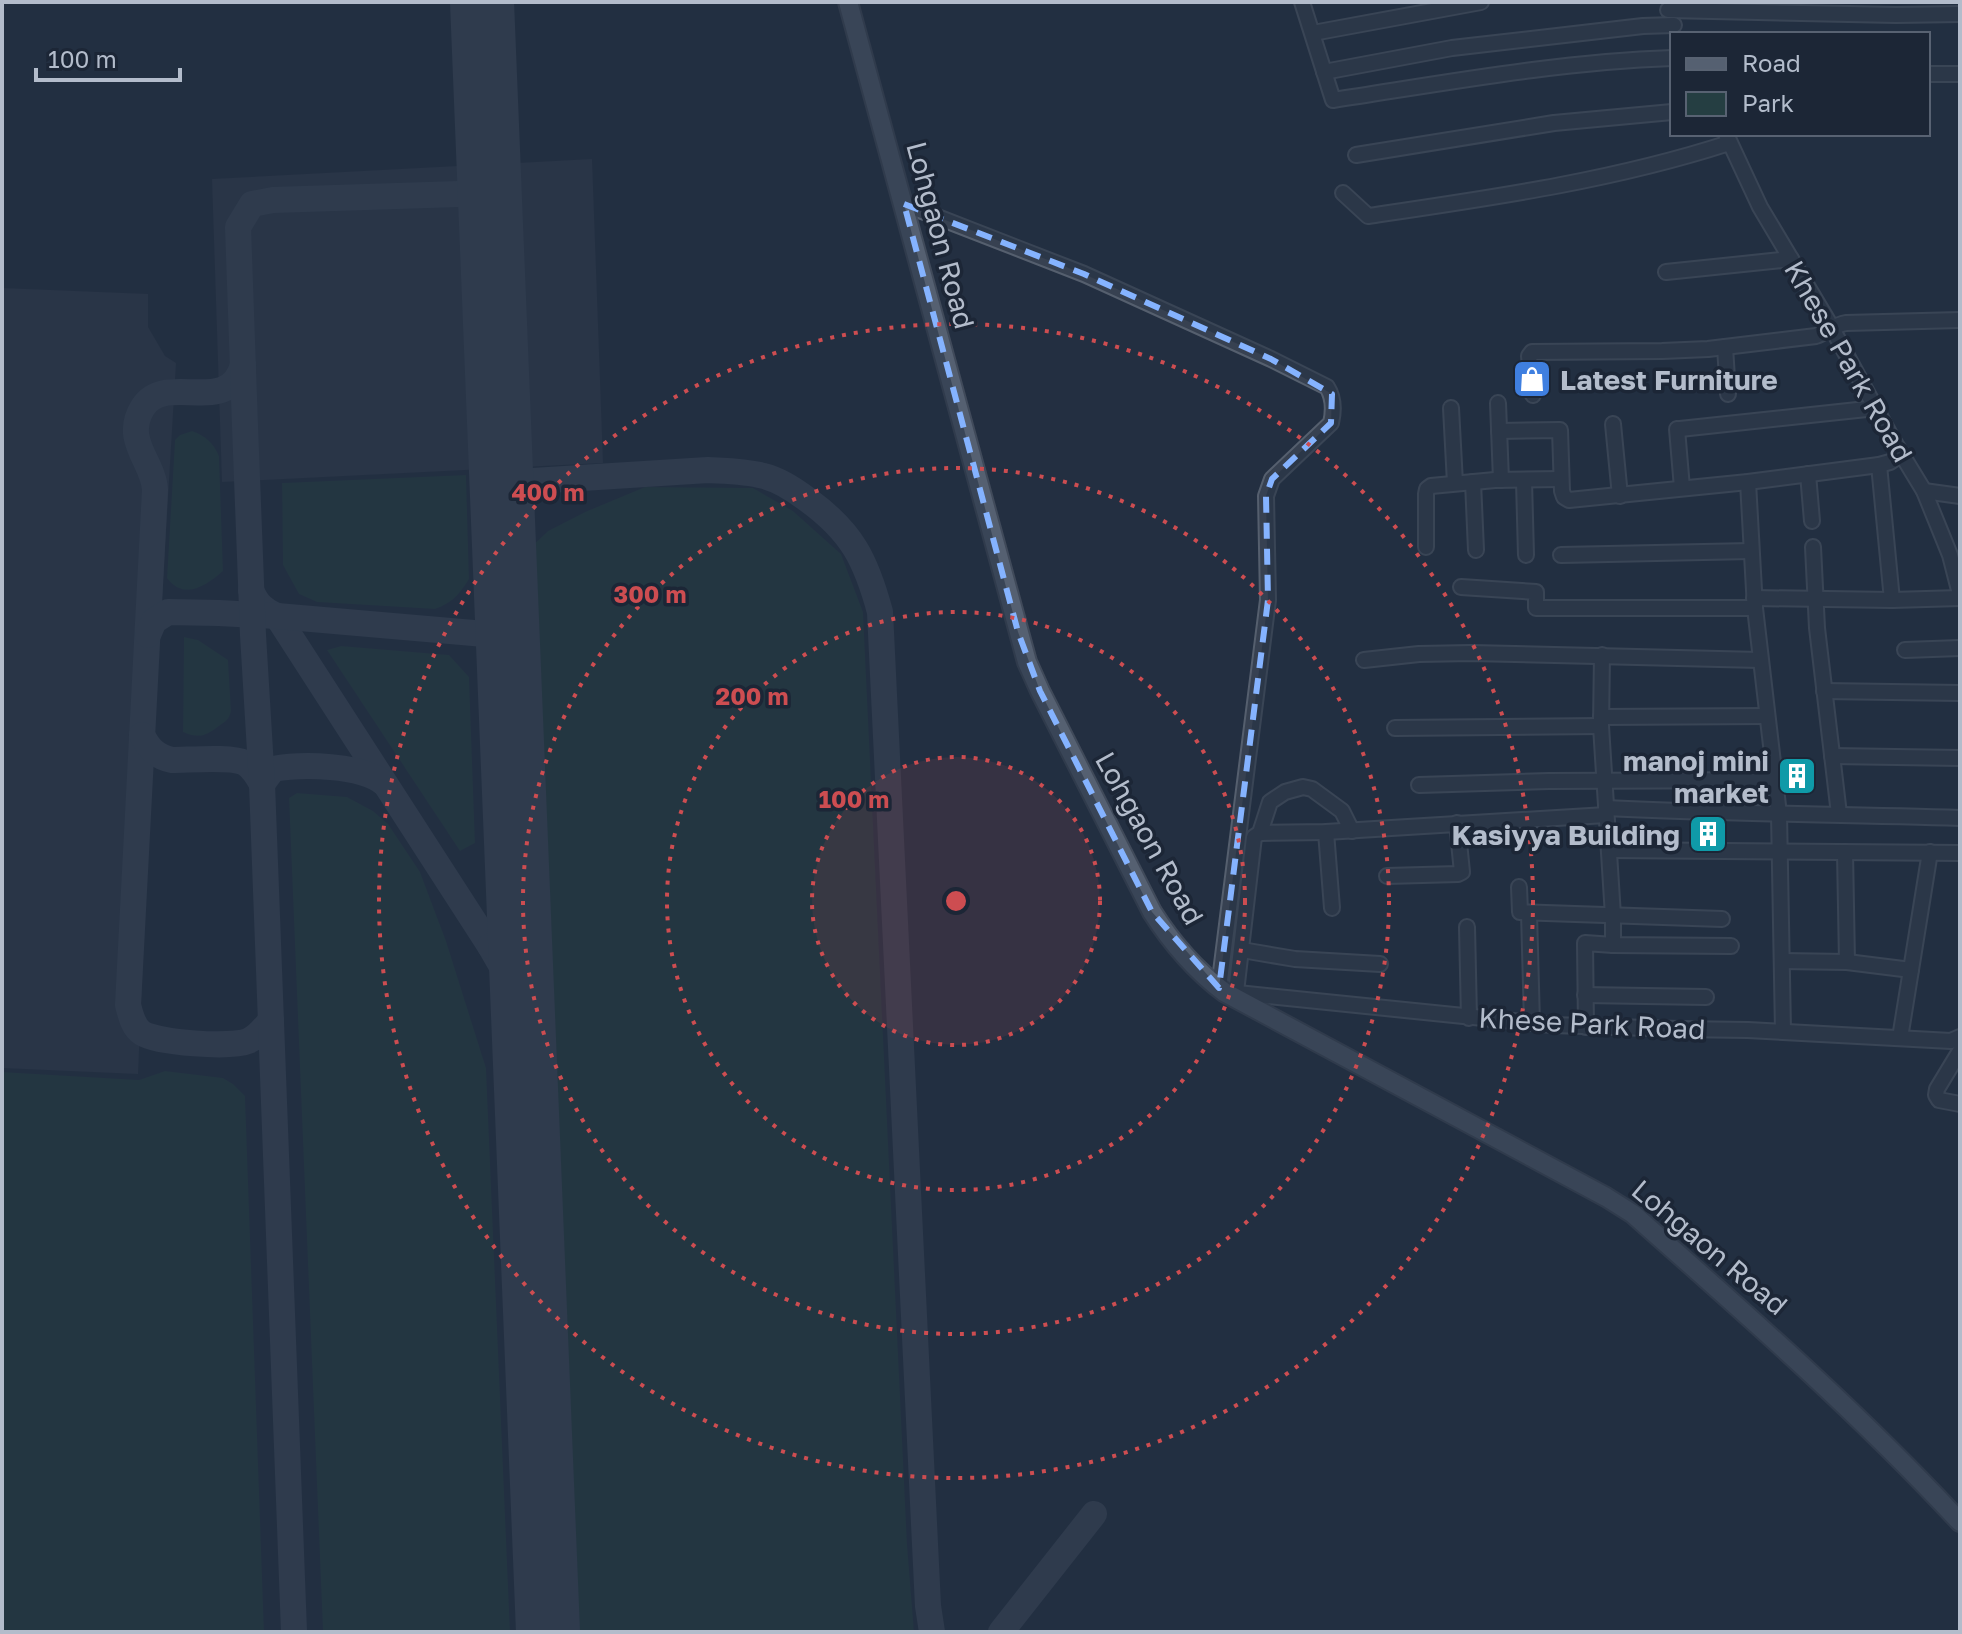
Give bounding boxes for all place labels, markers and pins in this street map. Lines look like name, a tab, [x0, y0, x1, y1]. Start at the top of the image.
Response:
shop icon: Latest Furniture	[1511, 358, 1553, 400]
place label: Latest Furniture	[1560, 363, 1778, 396]
place label: manoj mini market	[1623, 744, 1769, 809]
building icon: manoj mini market	[1776, 755, 1818, 797]
building icon: Kasiyya Building	[1687, 813, 1729, 855]
place label: Kasiyya Building	[1452, 818, 1680, 851]
centre of rings	[942, 887, 970, 915]

